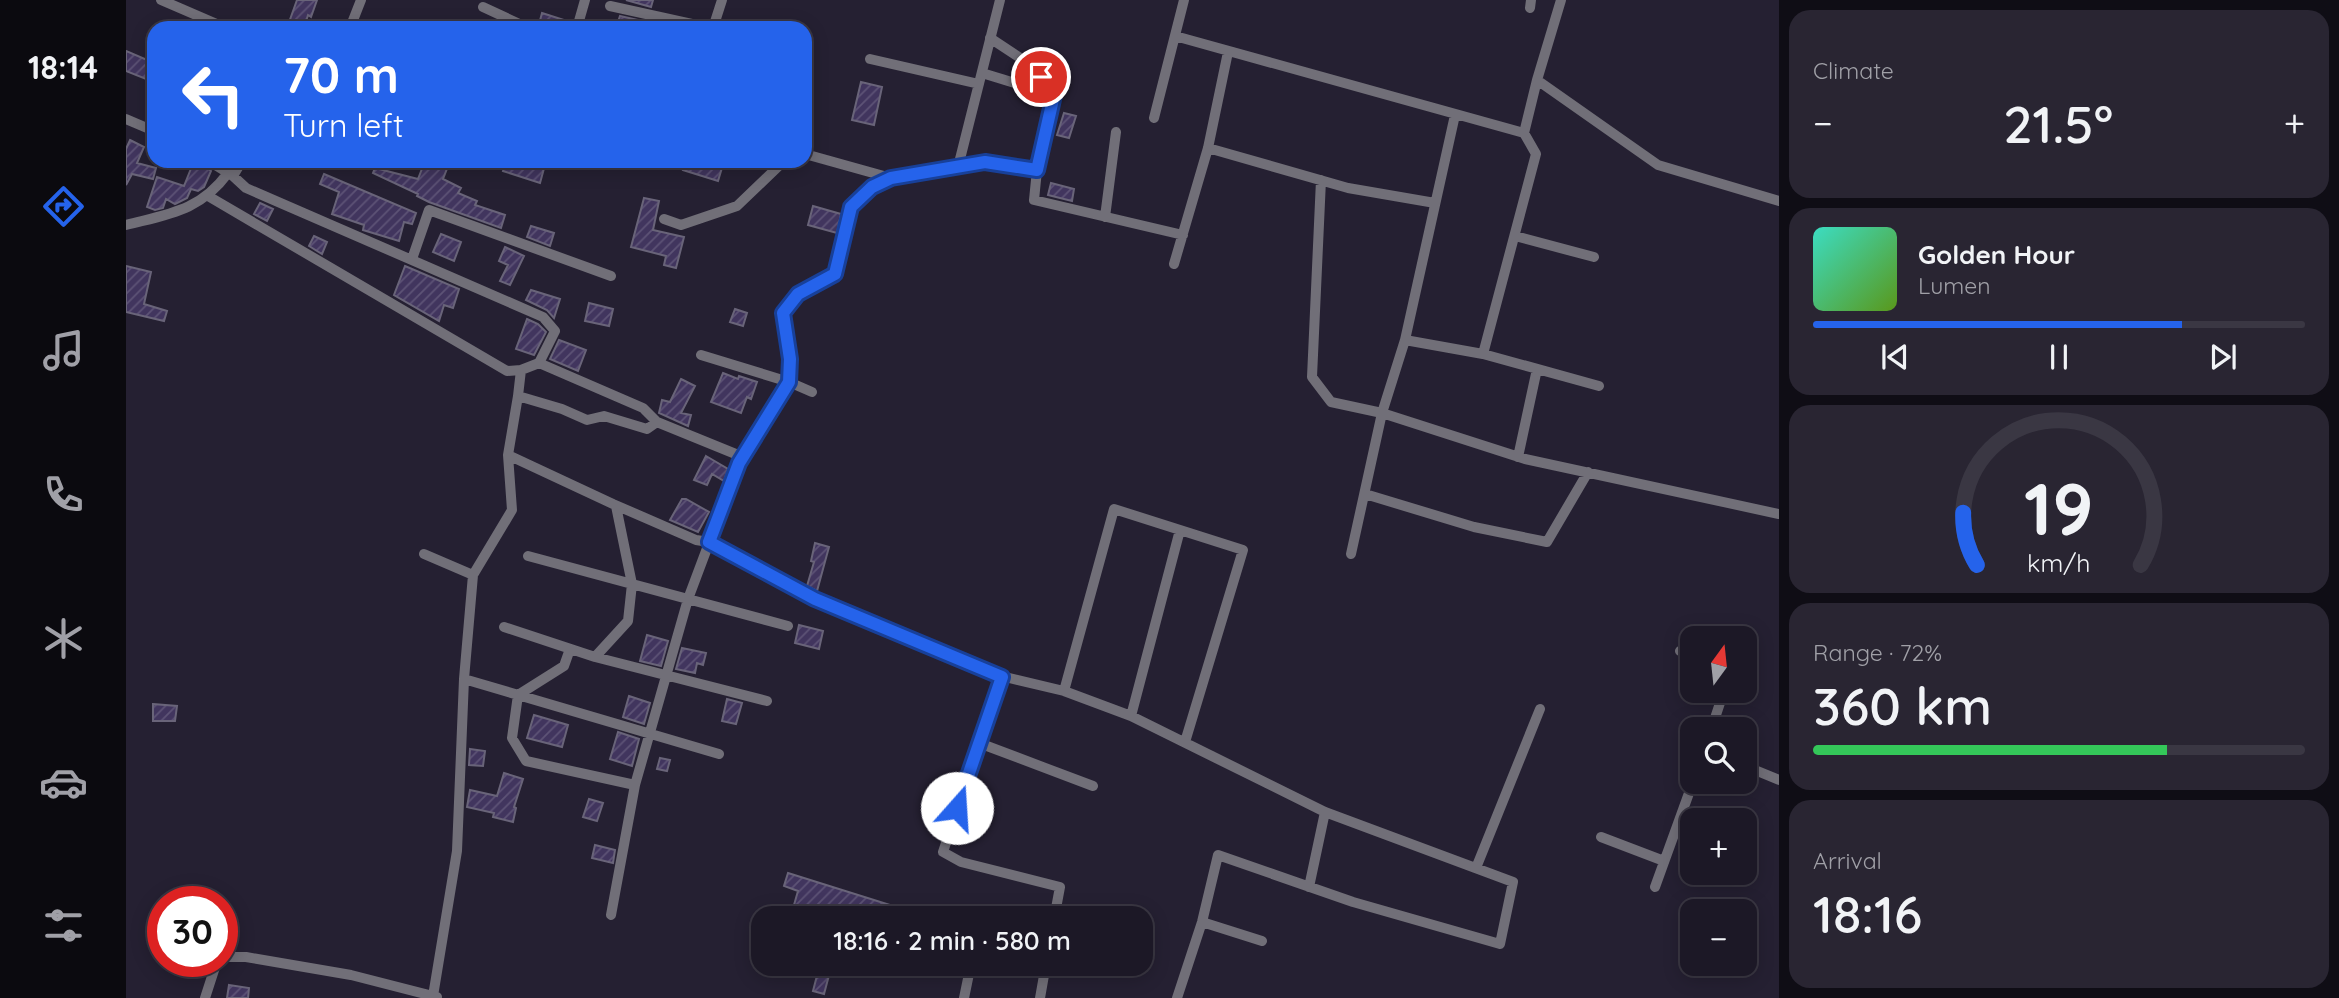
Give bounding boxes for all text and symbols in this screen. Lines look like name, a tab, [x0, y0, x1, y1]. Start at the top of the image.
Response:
text: 70 m	[283, 44, 399, 105]
text: 18:14	[28, 47, 98, 87]
pin	[1011, 47, 1071, 107]
icon: left	[168, 49, 259, 140]
text: Climate	[1813, 56, 1894, 85]
icon: arrive	[1022, 58, 1060, 96]
text: 21.5°	[2003, 91, 2113, 156]
text: −	[1813, 99, 1833, 147]
text: +	[2284, 99, 2305, 147]
text: Turn left	[283, 105, 404, 145]
icon: directions	[39, 182, 88, 231]
text: Golden Hour	[1918, 238, 2075, 271]
text: Lumen	[1918, 271, 1991, 300]
icon: music	[39, 326, 88, 375]
icon: previous	[1876, 338, 1914, 376]
icon: pause	[2040, 338, 2078, 376]
icon: next	[2204, 338, 2242, 376]
text: 19	[2024, 462, 2094, 553]
icon: phone	[39, 470, 88, 519]
text: km/h	[2027, 547, 2091, 578]
icon: climate	[39, 614, 88, 663]
north arrow	[1680, 626, 1757, 704]
map controls	[1680, 626, 1757, 976]
text: Range · 72%	[1813, 638, 1942, 667]
text: 360 km	[1813, 673, 1992, 738]
button: search	[1680, 717, 1757, 794]
icon: car	[39, 758, 88, 807]
position arrow	[920, 771, 994, 845]
button: +	[1680, 808, 1757, 885]
text: Arrival	[1813, 846, 1882, 875]
text: 18:16	[1813, 881, 1922, 946]
speed limit sign: 30	[147, 886, 238, 977]
button: −	[1680, 899, 1757, 976]
icon: filters	[39, 901, 88, 950]
text: 18:16 · 2 min · 580 m	[833, 924, 1071, 957]

